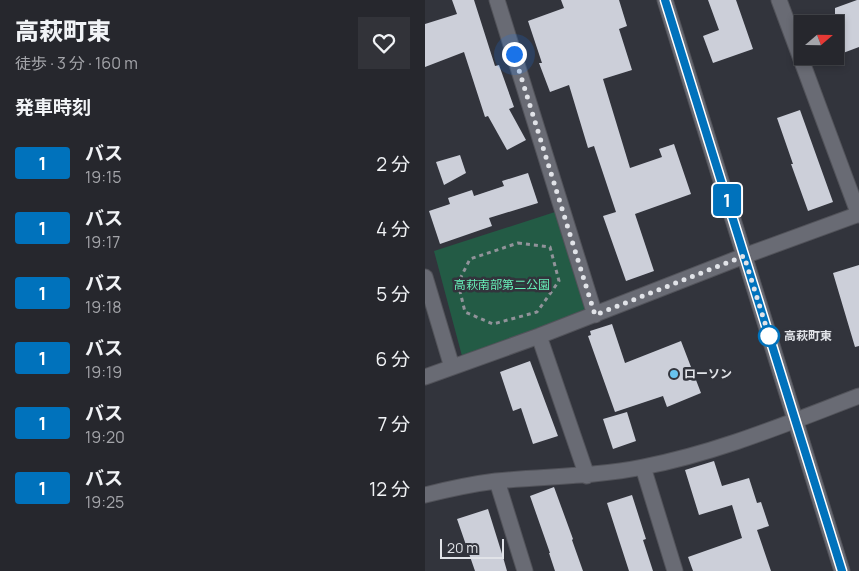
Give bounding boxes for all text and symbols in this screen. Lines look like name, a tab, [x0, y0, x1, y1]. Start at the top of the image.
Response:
text: 高萩町東	[15, 14, 111, 47]
north arrow	[794, 15, 844, 65]
map controls	[794, 15, 844, 65]
button: heart	[358, 17, 410, 69]
your location	[502, 42, 527, 67]
text: 徒歩 · 3 分 · 160 m	[15, 52, 138, 74]
text: 発車時刻	[15, 94, 91, 120]
text: バス	[85, 140, 123, 166]
text: 1	[39, 151, 46, 175]
text: 2 分	[376, 151, 410, 177]
text: 19:15	[85, 166, 121, 188]
line badge: 1	[711, 184, 743, 216]
text: 1	[723, 188, 731, 212]
text: バス	[85, 205, 123, 231]
text: 1	[39, 216, 46, 240]
text: 4 分	[376, 216, 410, 242]
text: 19:17	[85, 231, 120, 253]
text: バス	[85, 270, 123, 296]
park label: 高萩南部第二公園	[454, 276, 550, 293]
text: 1	[39, 281, 46, 305]
text: 5 分	[376, 281, 410, 307]
text: 19:18	[85, 296, 121, 318]
marker: 高萩町東	[758, 325, 780, 347]
place label: 高萩町東	[784, 327, 832, 344]
text: バス	[85, 335, 123, 361]
text: 1	[39, 346, 46, 370]
text: 6 分	[375, 346, 410, 372]
text: 19:19	[85, 361, 122, 383]
place label: ローソン	[684, 365, 732, 382]
marker: ローソン	[668, 368, 680, 380]
text: バス	[85, 400, 123, 426]
text: 1	[39, 411, 46, 435]
text: 7 分	[378, 411, 410, 437]
text: 19:20	[85, 426, 125, 448]
text: バス	[85, 465, 123, 491]
text: 1	[39, 476, 46, 500]
text: 12 分	[369, 476, 410, 502]
text: 19:25	[85, 491, 124, 513]
scale bar	[440, 536, 504, 559]
text: 20 m	[447, 538, 478, 557]

